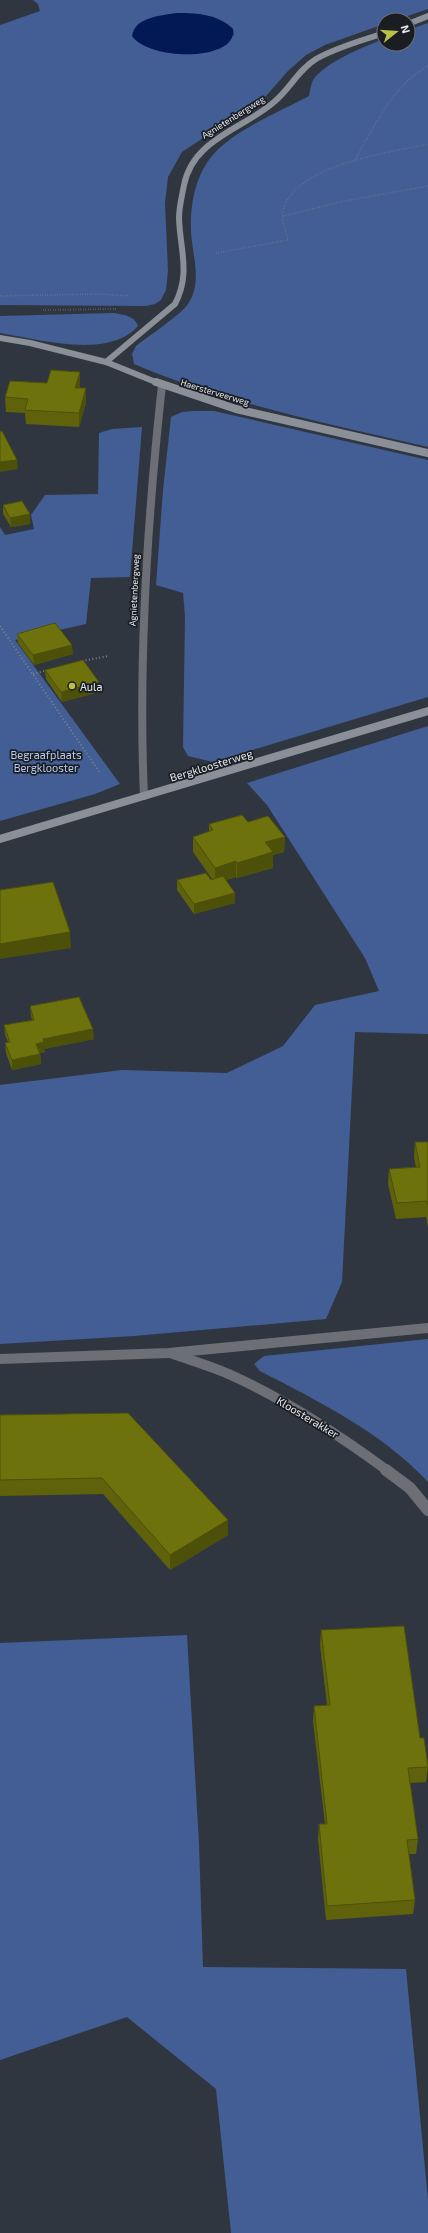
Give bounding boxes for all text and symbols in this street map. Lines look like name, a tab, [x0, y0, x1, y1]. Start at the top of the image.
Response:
north arrow	[376, 12, 416, 52]
text: N	[399, 23, 413, 35]
street label: Agnietenbergweg	[199, 93, 267, 141]
street label: Haersterveerweg	[179, 376, 251, 408]
street label: Agnietenbergweg	[127, 554, 141, 626]
place label: Aula	[80, 680, 102, 693]
marker: Aula	[67, 681, 77, 691]
street label: Bergkloosterweg	[168, 746, 254, 784]
park label: Begraafplaats Bergklooster	[10, 748, 82, 774]
street label: Kloosterakker	[275, 1393, 342, 1441]

